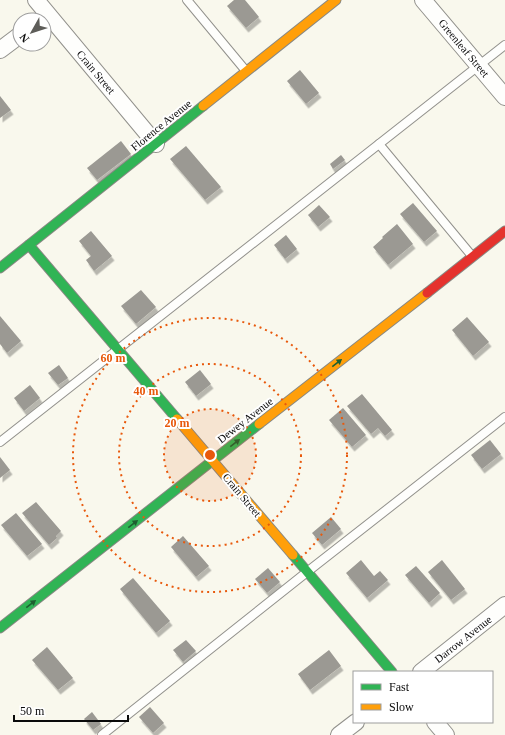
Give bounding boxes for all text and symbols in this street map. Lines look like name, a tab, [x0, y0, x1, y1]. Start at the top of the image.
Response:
north arrow	[12, 12, 52, 52]
street label: Greenleaf Street	[436, 17, 492, 79]
text: N	[17, 31, 31, 45]
street label: Crain Street	[74, 48, 118, 96]
street label: Florence Avenue	[128, 97, 194, 153]
text: 60 m	[101, 351, 126, 365]
one-way arrow	[332, 359, 343, 367]
text: 40 m	[134, 384, 159, 398]
street label: Dewey Avenue	[215, 395, 275, 445]
text: 20 m	[165, 416, 190, 430]
one-way arrow	[230, 439, 241, 448]
centre of rings	[203, 448, 217, 462]
street label: Crain Street	[220, 471, 264, 519]
one-way arrow	[127, 520, 138, 528]
one-way arrow	[25, 600, 36, 608]
street label: Darrow Avenue	[432, 613, 494, 665]
legend	[353, 671, 493, 723]
text: Fast	[389, 680, 410, 694]
scale bar	[14, 697, 128, 723]
text: Slow	[389, 700, 414, 714]
text: 50 m	[20, 704, 45, 718]

